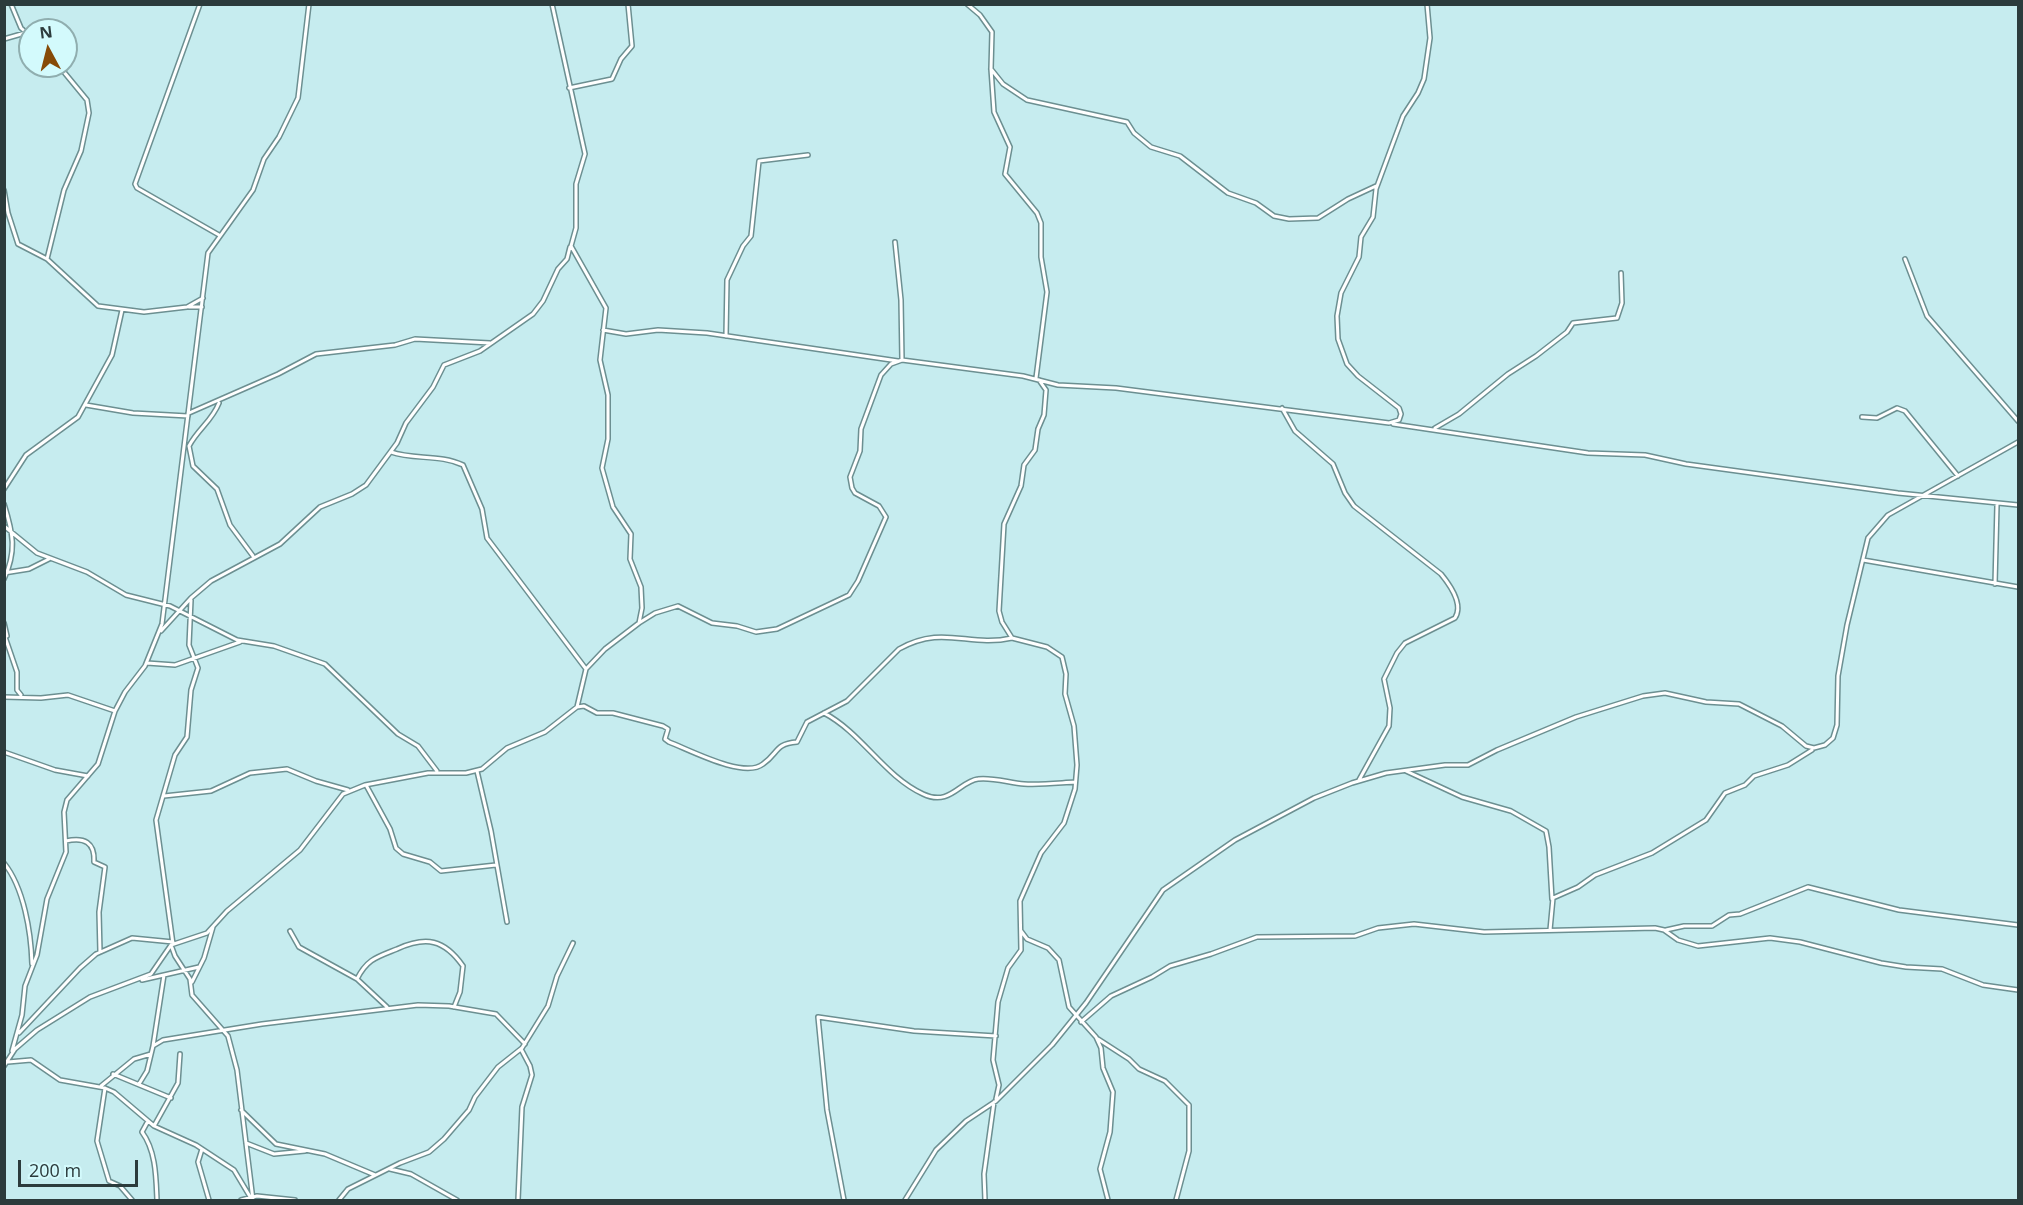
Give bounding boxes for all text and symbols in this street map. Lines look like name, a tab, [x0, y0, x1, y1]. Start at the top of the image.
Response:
north arrow	[18, 18, 78, 78]
text: N	[38, 20, 54, 44]
scale bar	[21, 1148, 141, 1186]
text: 200 m	[29, 1158, 81, 1182]

